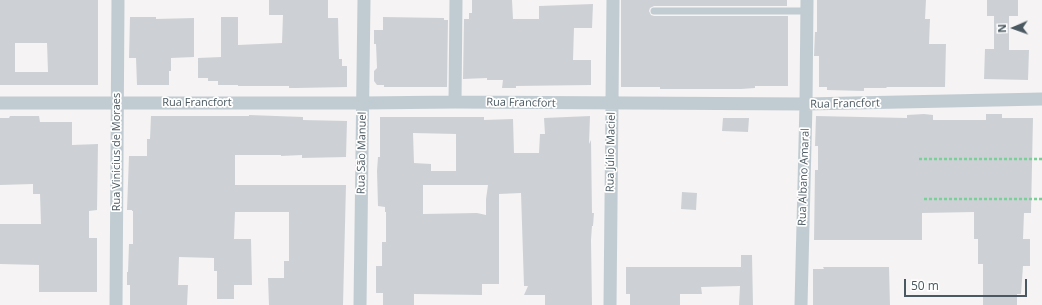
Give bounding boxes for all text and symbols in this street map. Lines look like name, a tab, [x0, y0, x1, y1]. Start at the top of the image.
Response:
north arrow	[994, 8, 1034, 48]
text: N	[994, 24, 1009, 33]
street label: Rua Vinicius de Moraes	[110, 93, 124, 211]
street label: Rua Francfort	[162, 96, 232, 110]
street label: Rua Francfort	[486, 96, 556, 110]
street label: Rua Francfort	[810, 97, 880, 111]
street label: Rua São Manuel	[355, 112, 369, 194]
street label: Rua Júlio Maciel	[604, 112, 618, 192]
street label: Rua Albano Amaral	[796, 128, 812, 226]
scale bar	[906, 271, 1029, 297]
text: 50 m	[911, 277, 939, 294]

